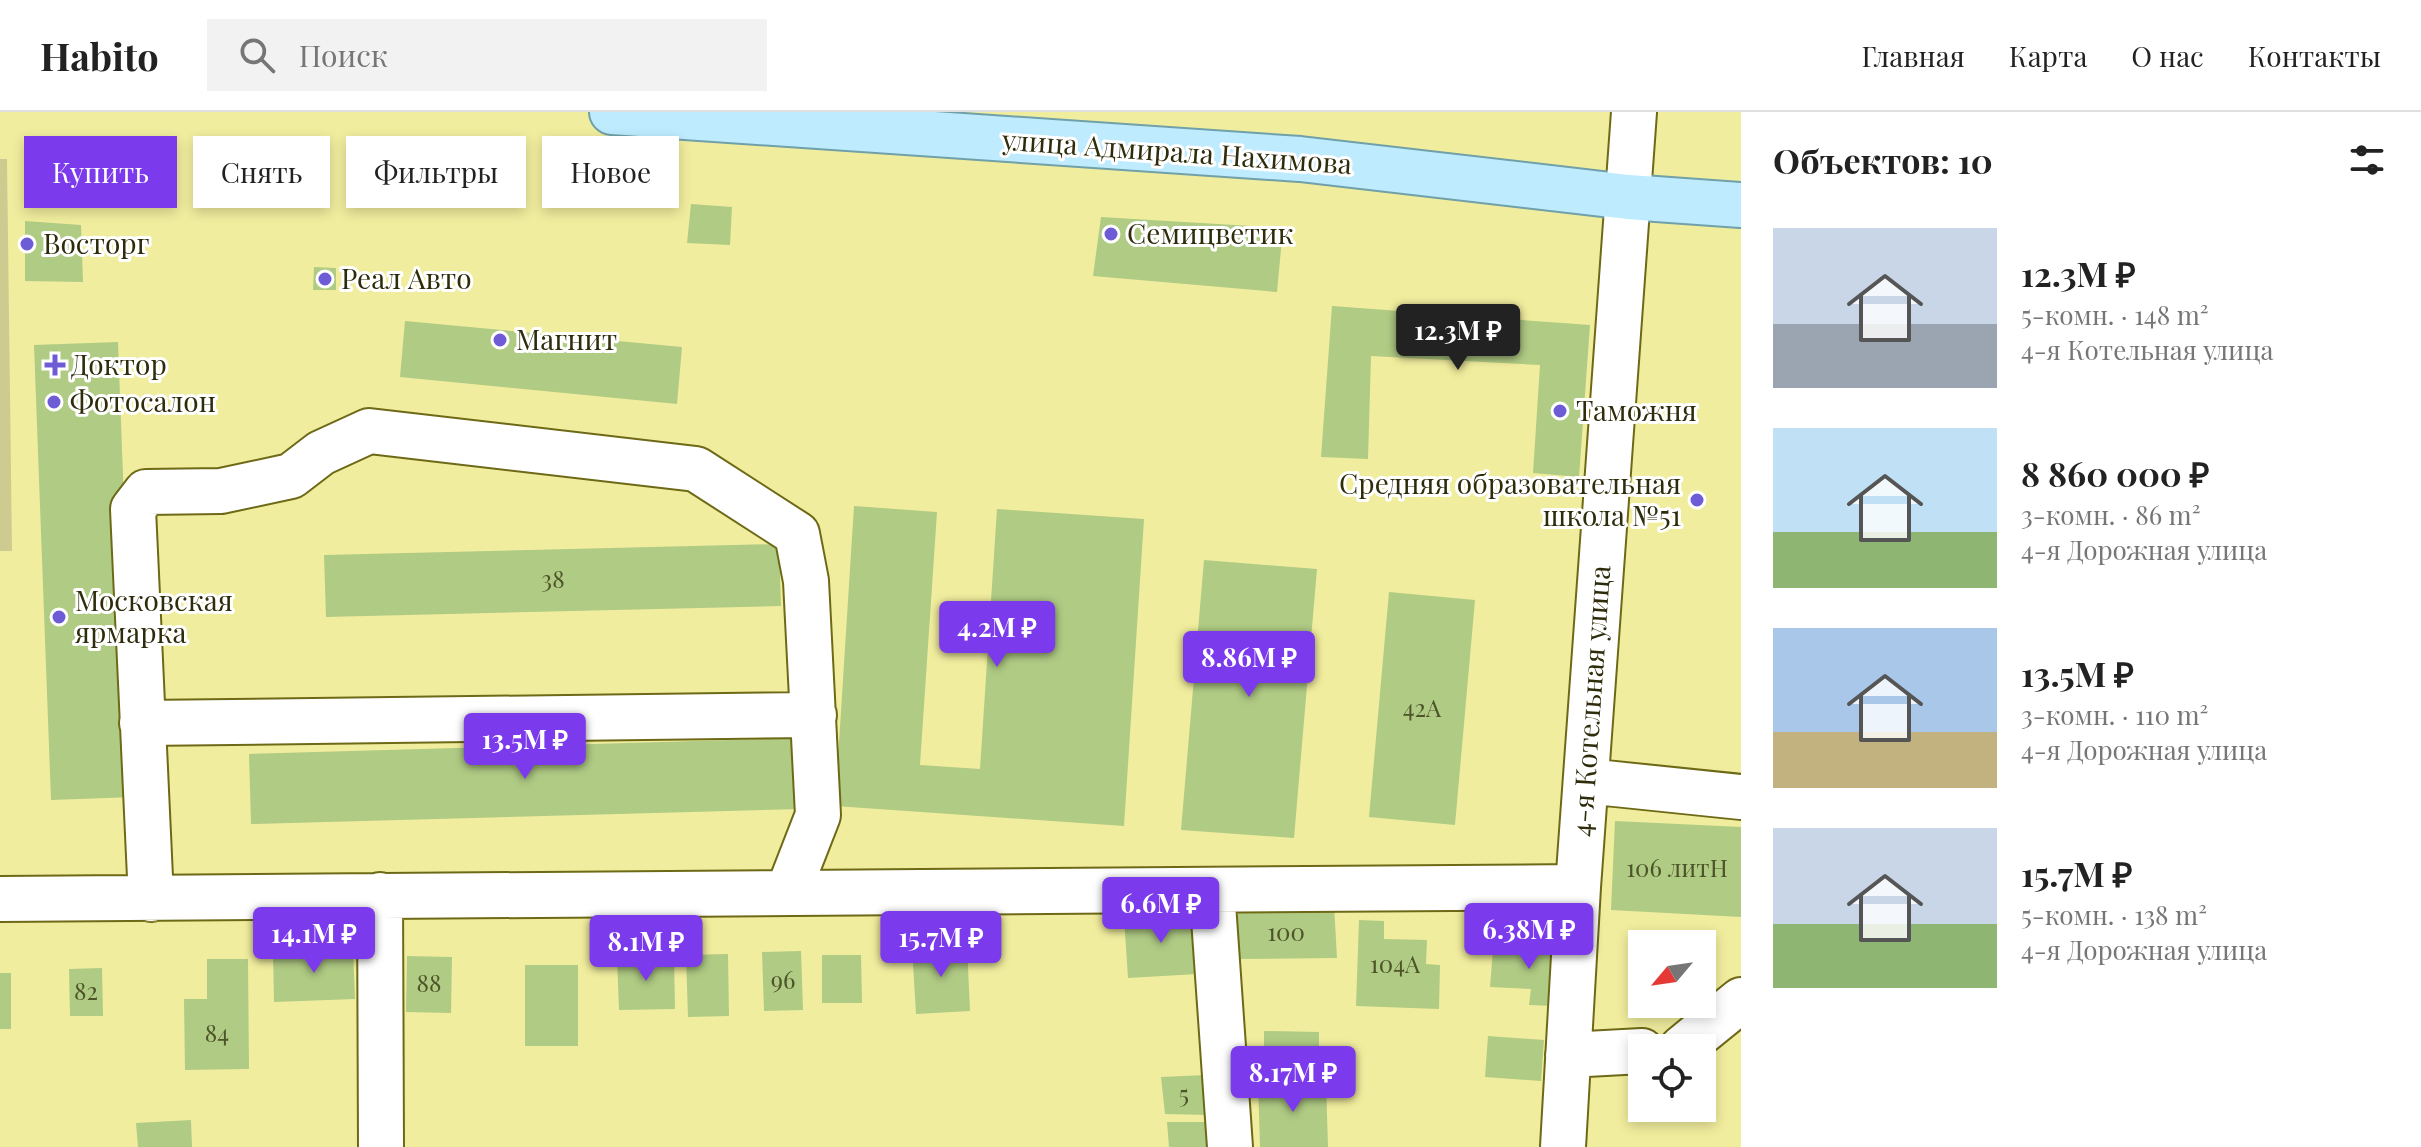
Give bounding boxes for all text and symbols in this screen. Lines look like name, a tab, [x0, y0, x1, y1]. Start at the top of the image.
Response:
search box	[207, 19, 767, 91]
text: Habito	[40, 30, 159, 81]
icon: search	[235, 33, 279, 77]
text: Поиск	[299, 35, 388, 75]
text: Главная	[1862, 37, 1965, 74]
text: Карта	[2009, 37, 2087, 74]
text: О нас	[2131, 37, 2204, 74]
text: Контакты	[2248, 37, 2381, 74]
street label: улица Адмирала Нахимова	[1000, 120, 1353, 181]
chip: Купить	[24, 136, 177, 208]
chip: Снять	[193, 136, 330, 208]
chip: Фильтры	[346, 136, 526, 208]
chip: Новое	[542, 136, 679, 208]
text: Объектов: 10	[1773, 137, 1993, 183]
icon: filters	[2345, 138, 2389, 182]
place label: Семицветик	[1127, 214, 1294, 251]
place label: Восторг	[43, 224, 150, 261]
marker: Семицветик	[1102, 225, 1120, 243]
marker: Восторг	[18, 235, 36, 253]
text: 12.3M ₽	[2021, 250, 2136, 296]
place label: Реал Авто	[341, 259, 472, 296]
icon: home	[1837, 260, 1933, 356]
marker: Реал Авто	[316, 270, 334, 288]
text: 5-комн. · 148 m²	[2021, 297, 2209, 332]
pin: 12.3M ₽	[1384, 304, 1532, 372]
text: 12.3M ₽	[1414, 312, 1502, 347]
place label: Магнит	[516, 320, 617, 357]
marker: Магнит	[491, 331, 509, 349]
text: 4-я Котельная улица	[2021, 332, 2273, 367]
place label: Доктор	[71, 345, 167, 382]
marker: Доктор	[46, 356, 64, 374]
place label: Фотосалон	[70, 382, 216, 419]
place label: Таможня	[1576, 391, 1697, 428]
marker: Фотосалон	[45, 393, 63, 411]
marker: Таможня	[1551, 402, 1569, 420]
text: 8 860 000 ₽	[2021, 450, 2210, 496]
icon: home	[1837, 460, 1933, 556]
place label: Средняя образовательная школа №51	[1339, 464, 1681, 533]
marker: Средняя образовательная школа №51	[1688, 491, 1706, 509]
text: 3-комн. · 86 m²	[2021, 497, 2200, 532]
text: 4-я Дорожная улица	[2021, 532, 2267, 567]
house number: 38	[541, 562, 565, 594]
street label: 4-я Котельная улица	[1562, 564, 1617, 838]
place label: Московская ярмарка	[74, 581, 233, 650]
pin: 4.2M ₽	[932, 601, 1062, 669]
marker: Московская ярмарка	[50, 608, 68, 626]
text: 4.2M ₽	[957, 609, 1037, 644]
pin: 8.86M ₽	[1175, 631, 1323, 699]
text: 8.86M ₽	[1201, 639, 1297, 674]
text: 13.5M ₽	[2021, 650, 2134, 696]
icon: home	[1837, 660, 1933, 756]
house number: 42А	[1403, 691, 1442, 723]
text: 3-комн. · 110 m²	[2021, 697, 2208, 732]
pin: 13.5M ₽	[451, 713, 599, 781]
text: 13.5M ₽	[482, 721, 568, 756]
text: 4-я Дорожная улица	[2021, 732, 2267, 767]
text: 15.7M ₽	[2021, 850, 2132, 896]
house number: 106 литН	[1626, 851, 1728, 883]
icon: home	[1837, 860, 1933, 956]
pin: 6.6M ₽	[1096, 877, 1226, 945]
text: 6.6M ₽	[1120, 885, 1202, 920]
text: 5-комн. · 138 m²	[2021, 897, 2207, 932]
pin: 6.38M ₽	[1455, 903, 1603, 971]
pin: 14.1M ₽	[240, 907, 388, 975]
pin: 15.7M ₽	[867, 911, 1015, 979]
text: 6.38M ₽	[1482, 911, 1576, 946]
text: 14.1M ₽	[271, 915, 357, 950]
pin: 8.1M ₽	[581, 915, 711, 983]
house number: 100	[1267, 915, 1305, 947]
text: 15.7M ₽	[898, 919, 984, 954]
text: 8.1M ₽	[608, 923, 684, 958]
north arrow	[1628, 930, 1716, 1018]
map controls	[1628, 930, 1716, 1122]
text: 4-я Дорожная улица	[2021, 932, 2267, 967]
house number: 104А	[1370, 947, 1421, 979]
house number: 96	[771, 963, 795, 995]
house number: 88	[417, 966, 441, 998]
house number: 82	[74, 974, 98, 1006]
house number: 84	[205, 1016, 229, 1048]
button: locate	[1628, 1034, 1716, 1122]
pin: 8.17M ₽	[1219, 1046, 1367, 1114]
text: 8.17M ₽	[1249, 1054, 1337, 1089]
house number: 5	[1179, 1077, 1189, 1109]

